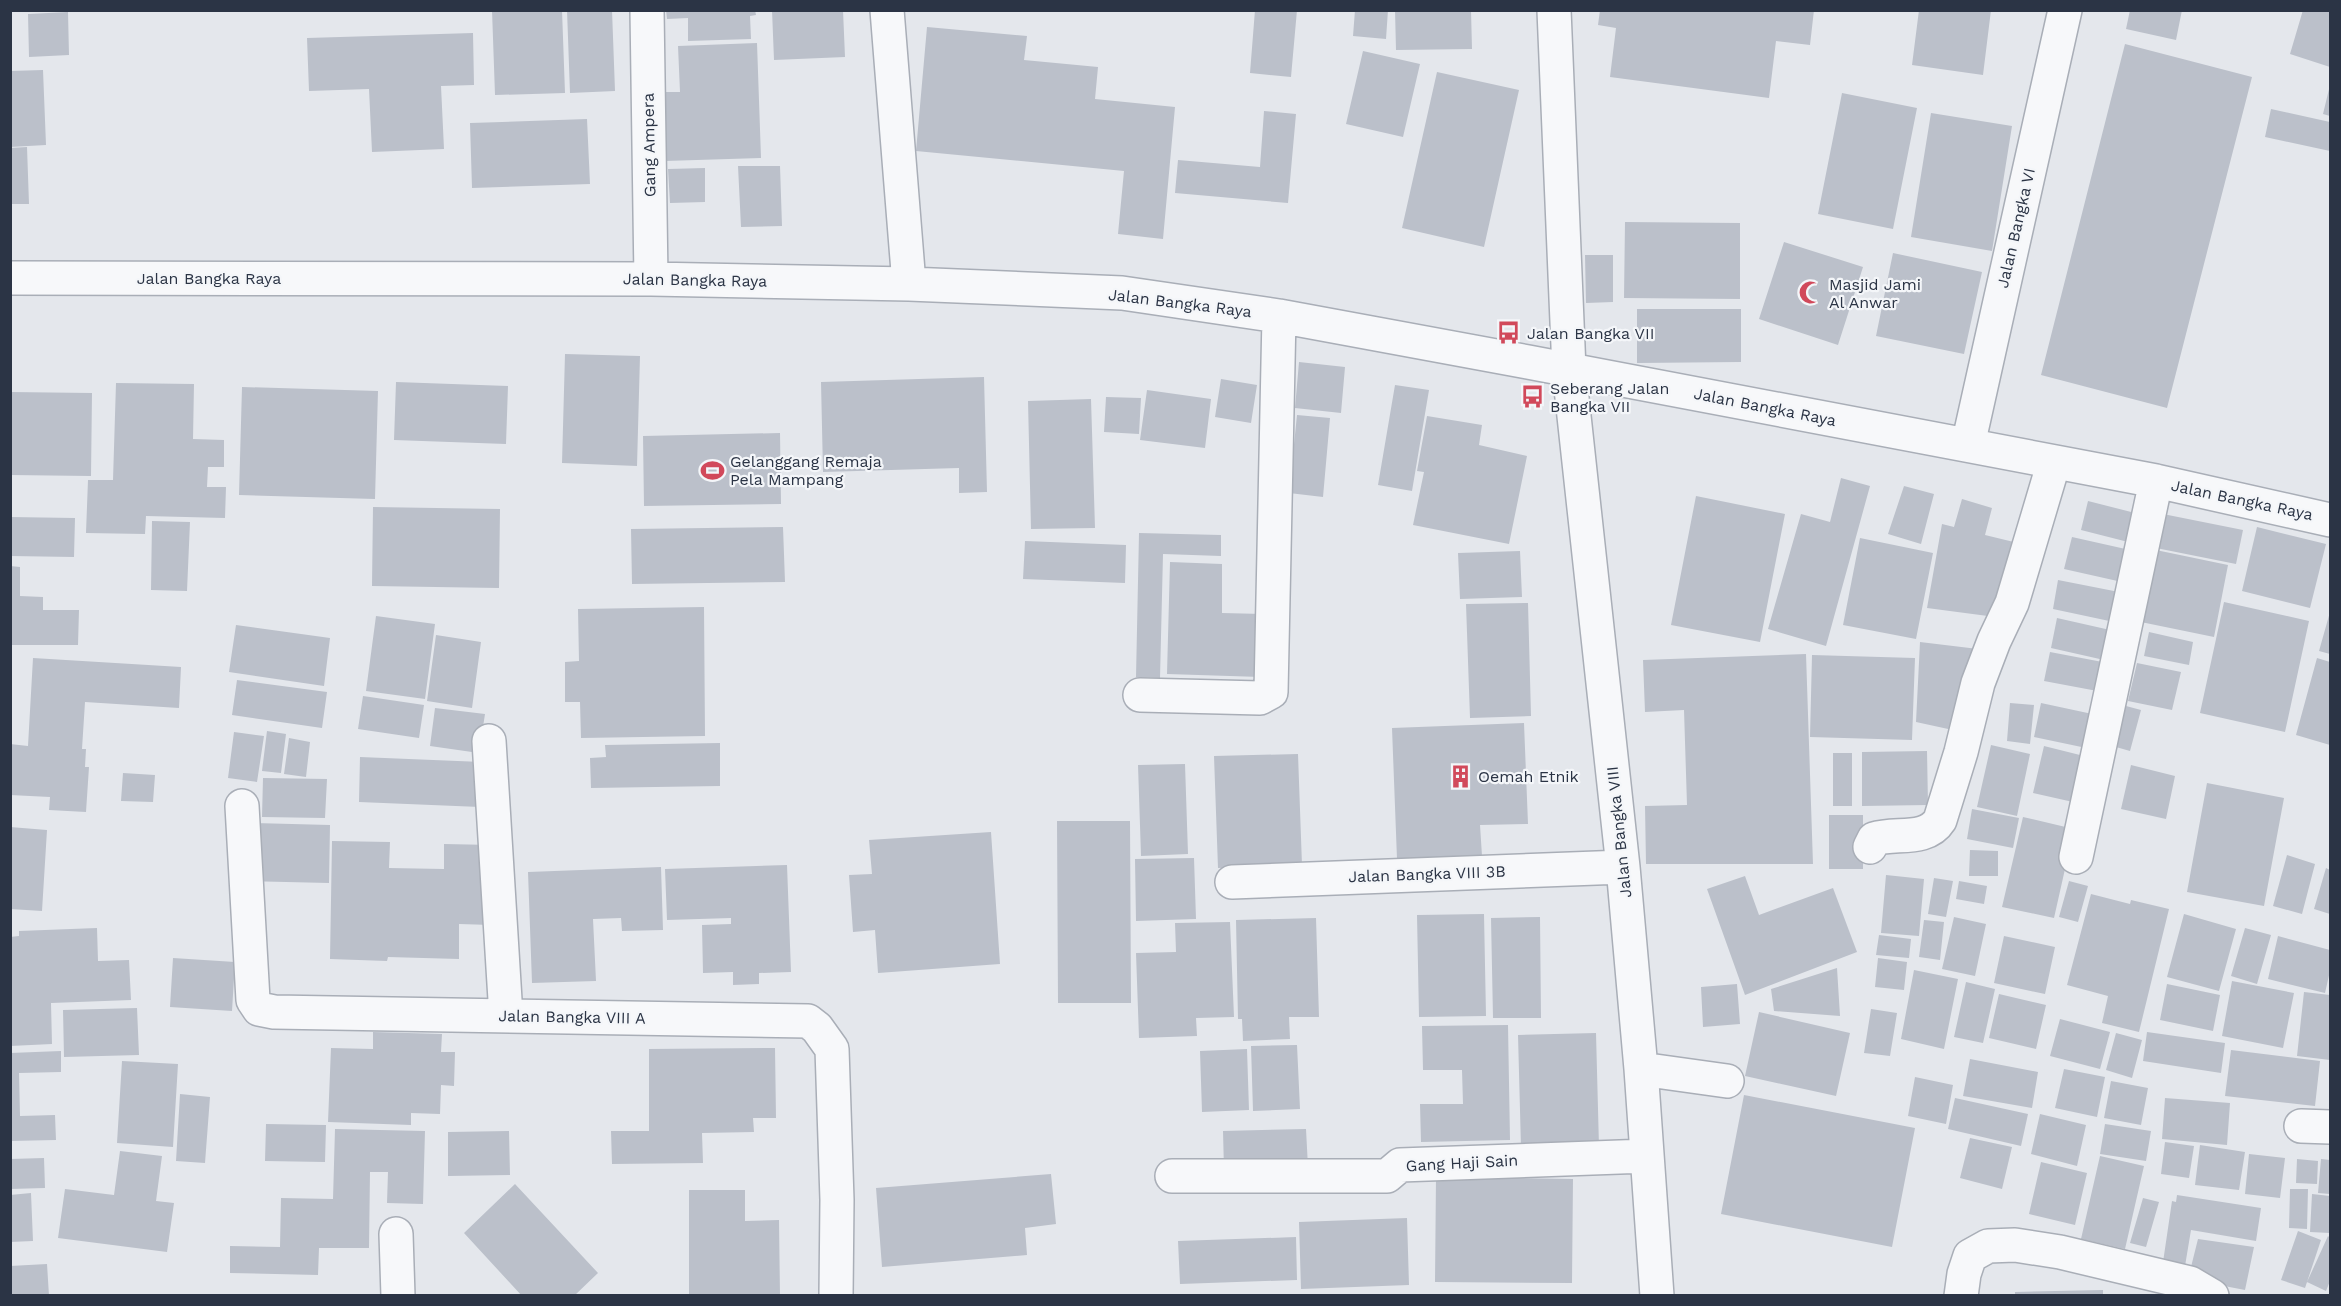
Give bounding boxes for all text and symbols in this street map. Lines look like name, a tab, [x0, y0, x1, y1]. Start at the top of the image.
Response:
street label: Gang Ampera	[639, 93, 659, 197]
street label: Jalan Bangka VI	[1993, 166, 2039, 290]
street label: Jalan Bangka Raya	[137, 269, 281, 288]
street label: Jalan Bangka Raya	[623, 269, 767, 291]
place label: Masjid Jami Al Anwar	[1829, 275, 1921, 312]
mosque icon: Masjid Jami Al Anwar	[1798, 280, 1824, 306]
street label: Jalan Bangka Raya	[1107, 285, 1253, 321]
bus stop icon: Jalan Bangka VII	[1496, 320, 1522, 346]
place label: Jalan Bangka VII	[1527, 324, 1654, 343]
place label: Seberang Jalan Bangka VII	[1550, 379, 1669, 416]
bus stop icon: Seberang Jalan Bangka VII	[1519, 384, 1545, 410]
street label: Jalan Bangka Raya	[1692, 384, 1838, 430]
place label: Gelanggang Remaja Pela Mampang	[730, 452, 882, 489]
sports icon: Gelanggang Remaja Pela Mampang	[699, 457, 725, 483]
street label: Jalan Bangka Raya	[2169, 476, 2315, 524]
building icon: Oemah Etnik	[1447, 763, 1473, 789]
street label: Jalan Bangka VIII	[1603, 765, 1635, 899]
place label: Oemah Etnik	[1478, 767, 1579, 786]
street label: Jalan Bangka VIII 3B	[1348, 862, 1506, 886]
street label: Jalan Bangka VIII A	[498, 1006, 646, 1028]
street label: Gang Haji Sain	[1405, 1151, 1519, 1175]

